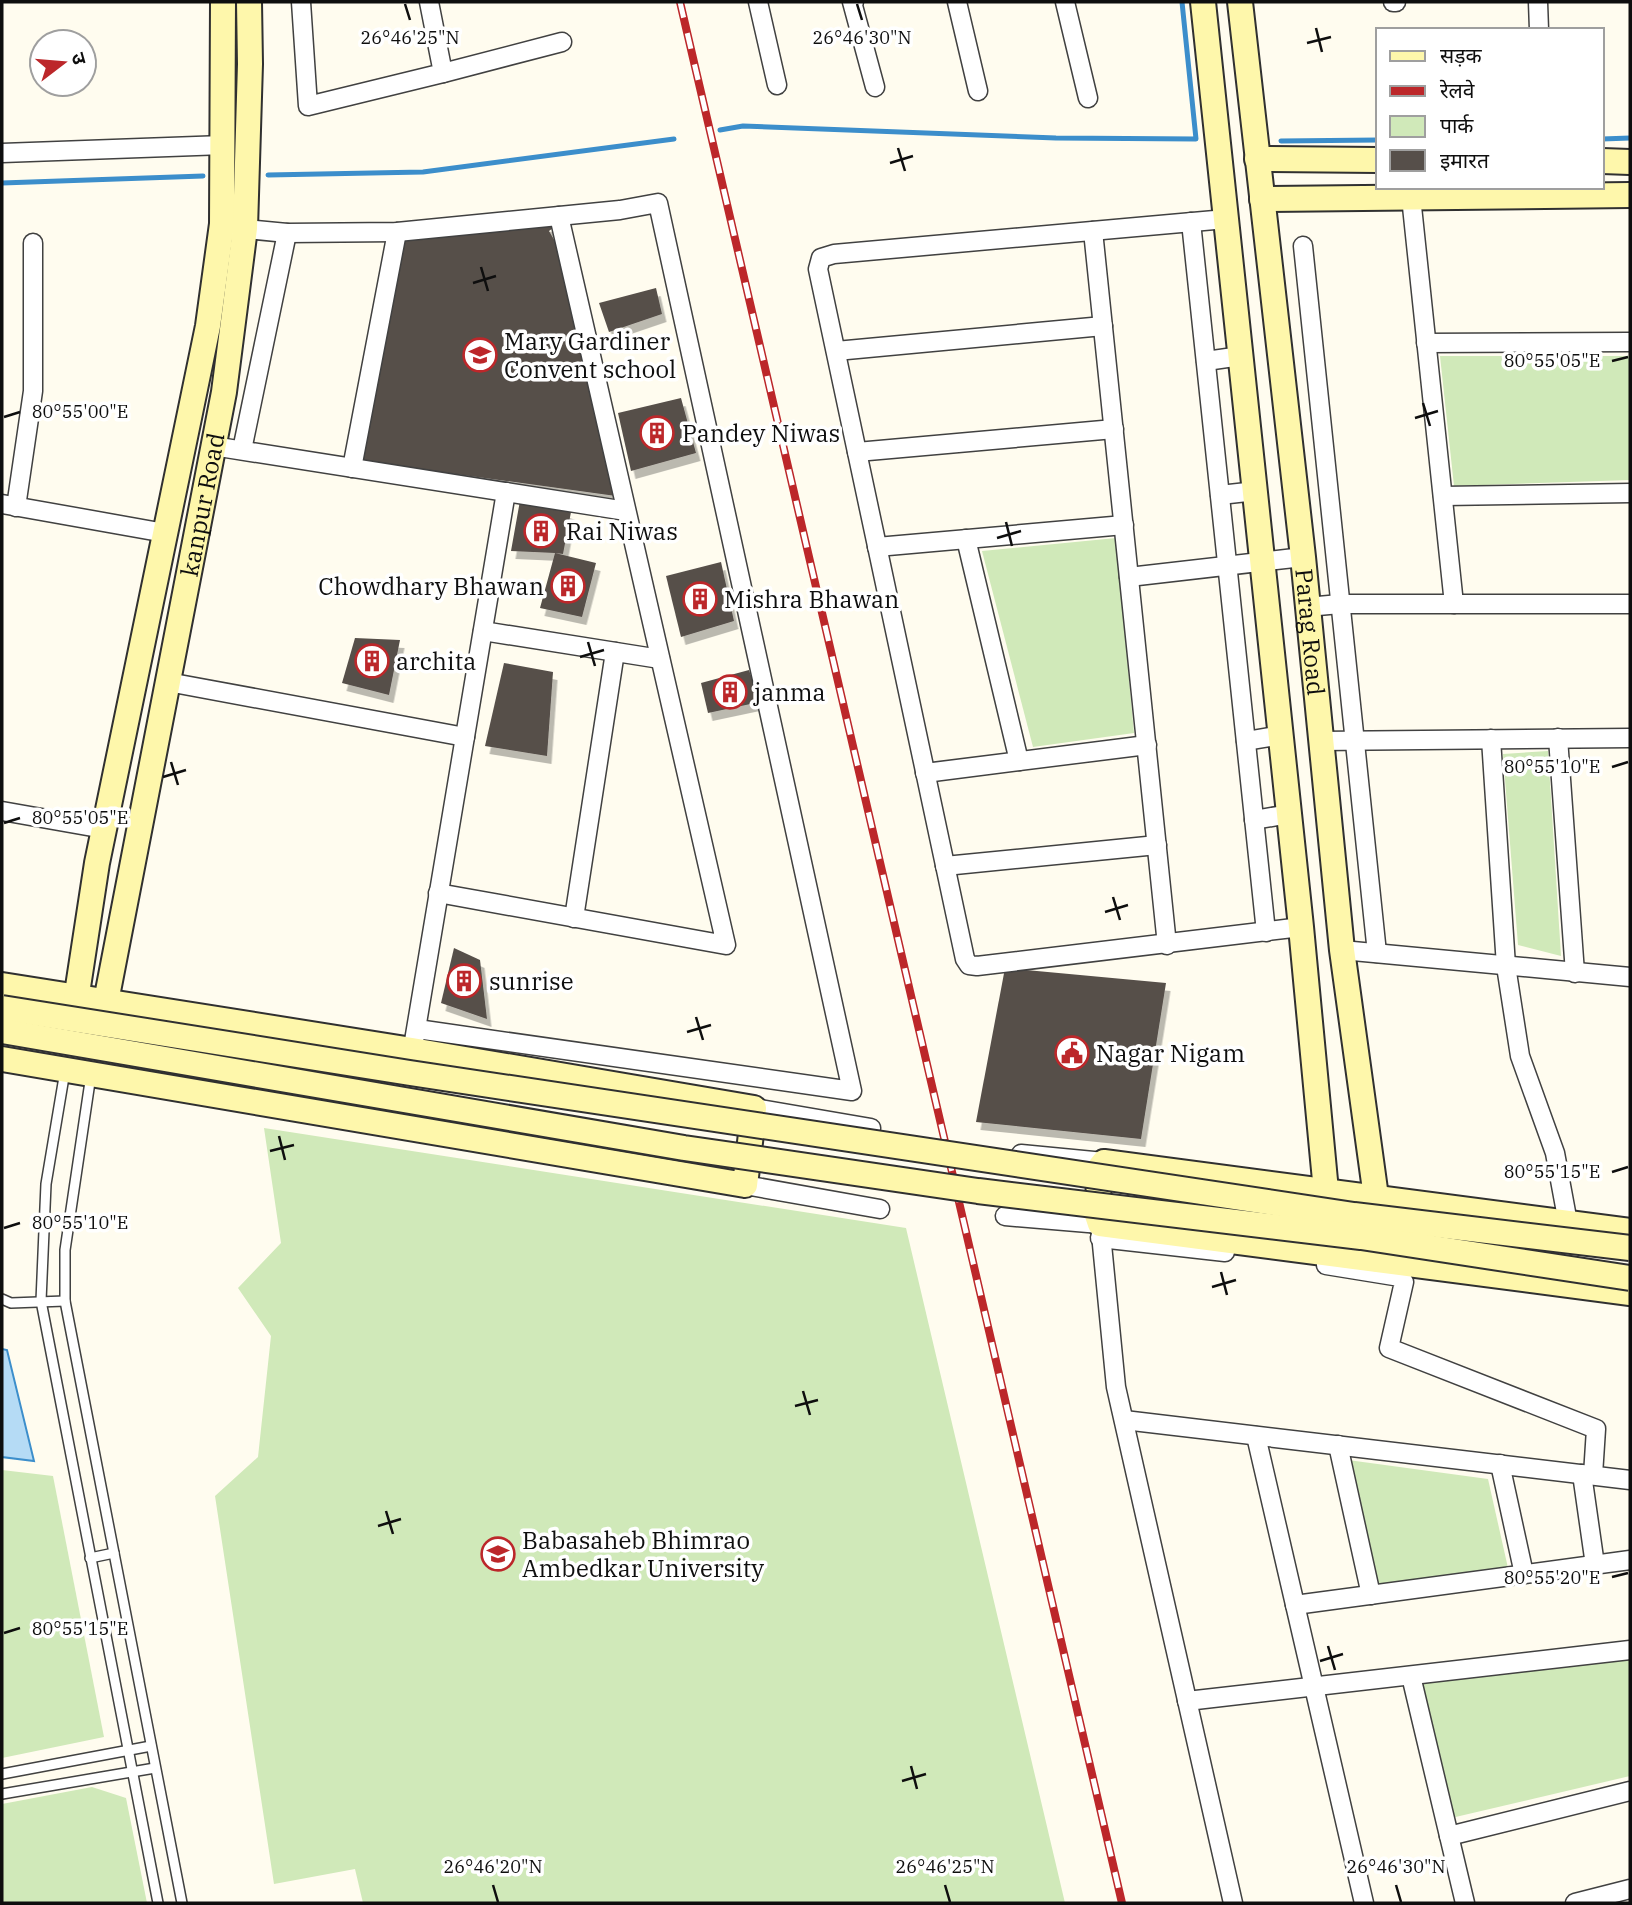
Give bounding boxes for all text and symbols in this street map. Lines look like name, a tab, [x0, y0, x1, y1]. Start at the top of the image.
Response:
text: 26°46'25"N	[361, 26, 460, 49]
text: 26°46'30"N	[813, 26, 912, 49]
north arrow	[28, 28, 98, 98]
legend	[1376, 28, 1604, 189]
text: सड़क	[1440, 41, 1482, 69]
text: उ	[66, 50, 93, 68]
text: रेलवे	[1439, 76, 1475, 104]
text: पार्क	[1440, 111, 1474, 139]
text: इमारत	[1440, 146, 1490, 174]
place label: Mary Gardiner Convent school	[504, 325, 676, 385]
school or university icon: Mary Gardiner Convent school	[461, 336, 499, 374]
text: 80°55'05"E	[1504, 349, 1600, 372]
text: 80°55'00"E	[32, 400, 128, 423]
building icon: Pandey Niwas	[638, 414, 676, 452]
place label: Pandey Niwas	[682, 417, 840, 449]
street label: kanpur Road	[173, 430, 232, 579]
building icon: Rai Niwas	[522, 512, 560, 550]
place label: Rai Niwas	[566, 515, 678, 547]
building icon: Chowdhary Bhawan	[549, 567, 587, 605]
street label: Parag Road	[1288, 567, 1333, 697]
place label: Chowdhary Bhawan	[318, 570, 544, 602]
building icon: Mishra Bhawan	[681, 580, 719, 618]
place label: Mishra Bhawan	[724, 583, 899, 615]
building icon: archita	[353, 642, 391, 680]
place label: archita	[396, 645, 476, 677]
building icon: janma	[711, 673, 749, 711]
place label: janma	[753, 676, 826, 708]
text: 80°55'10"E	[1504, 755, 1600, 778]
text: 80°55'05"E	[32, 806, 128, 829]
building icon: sunrise	[445, 962, 483, 1000]
place label: sunrise	[489, 965, 574, 997]
public building icon: Nagar Nigam	[1053, 1034, 1091, 1072]
place label: Nagar Nigam	[1096, 1037, 1245, 1069]
text: 80°55'15"E	[1504, 1160, 1600, 1183]
text: 80°55'10"E	[32, 1211, 128, 1234]
place label: Babasaheb Bhimrao Ambedkar University	[522, 1524, 764, 1584]
school or university icon: Babasaheb Bhimrao Ambedkar University	[479, 1535, 517, 1573]
text: 80°55'20"E	[1504, 1566, 1600, 1589]
text: 80°55'15"E	[32, 1617, 128, 1640]
text: 26°46'20"N	[444, 1855, 543, 1878]
text: 26°46'25"N	[896, 1855, 995, 1878]
text: 26°46'30"N	[1347, 1855, 1446, 1878]

